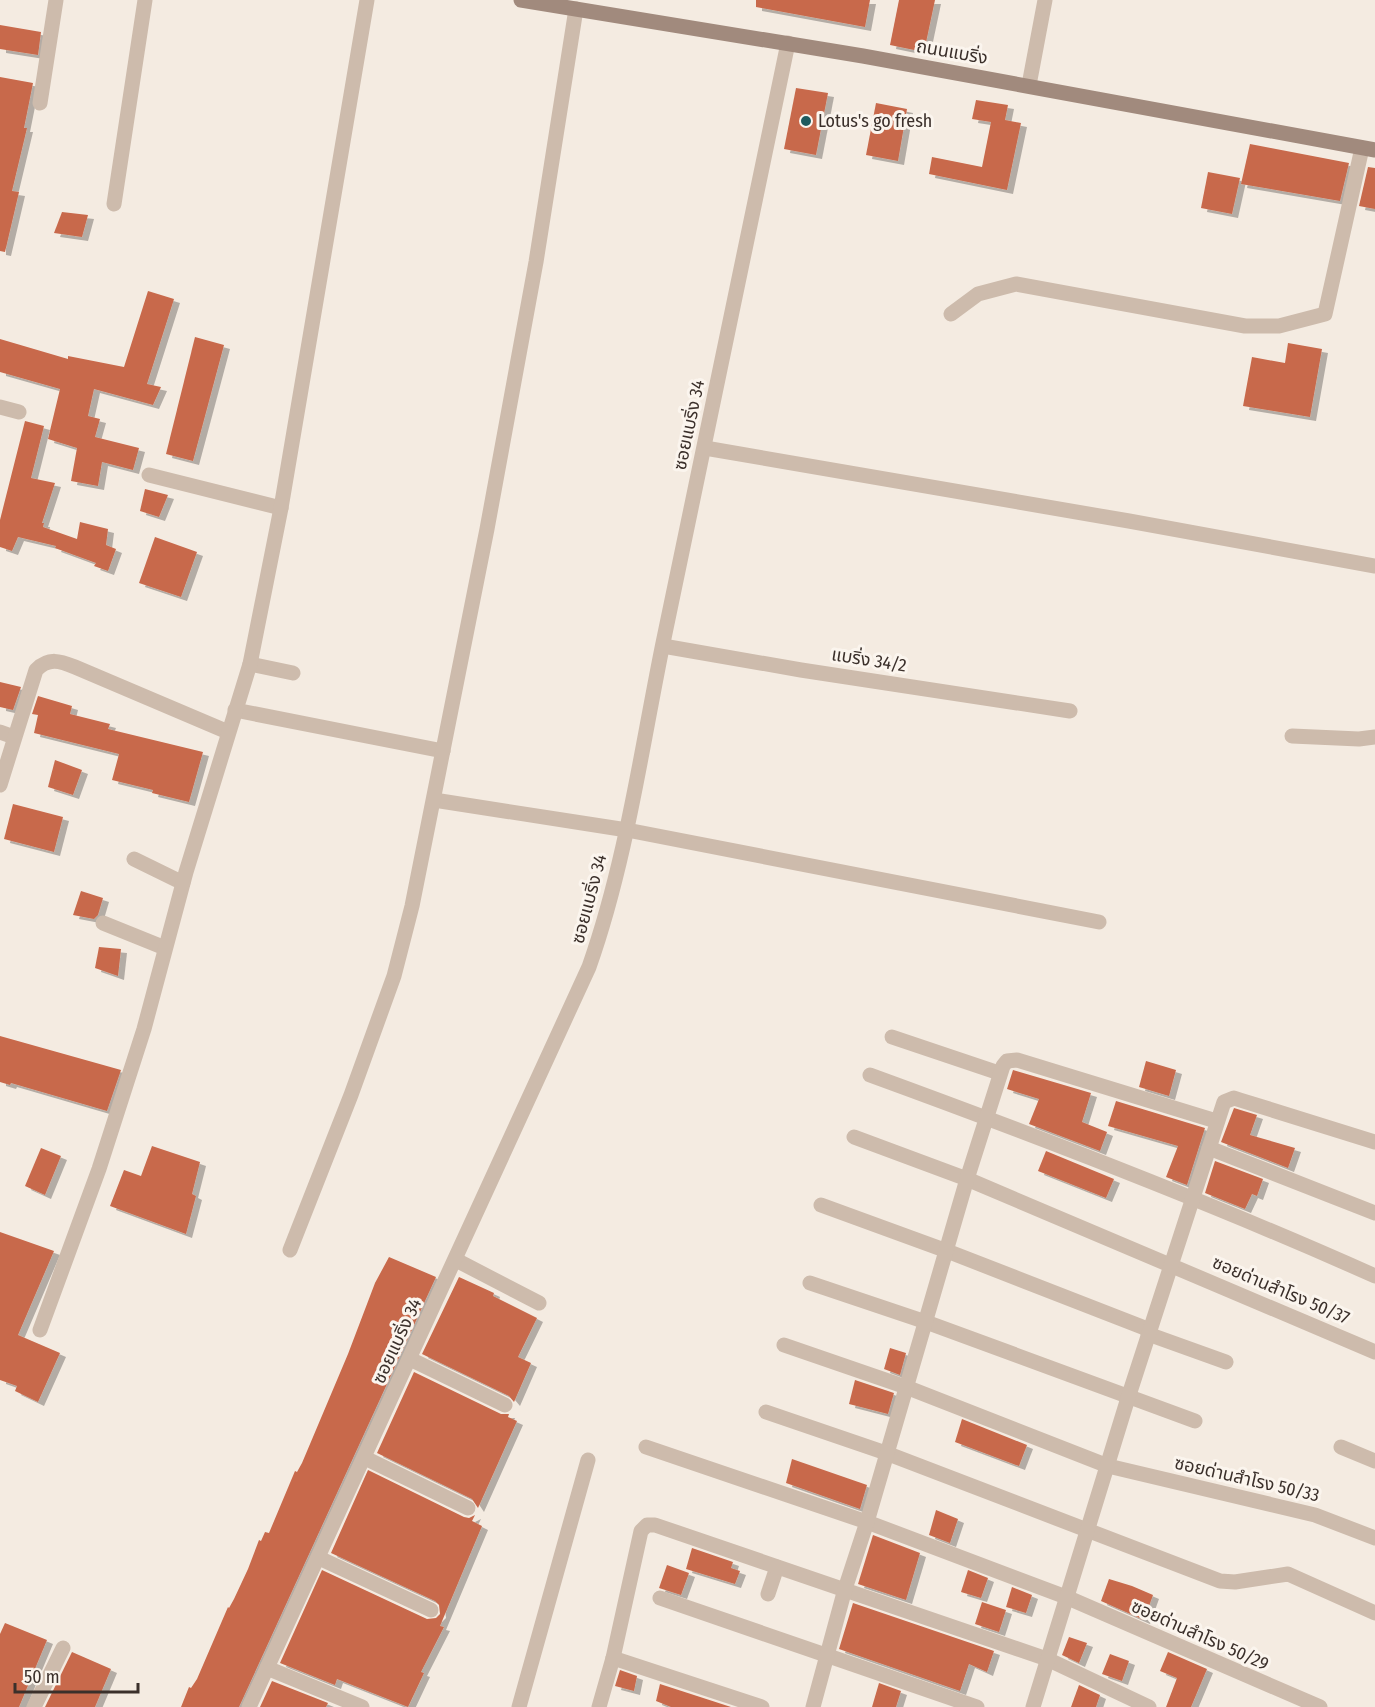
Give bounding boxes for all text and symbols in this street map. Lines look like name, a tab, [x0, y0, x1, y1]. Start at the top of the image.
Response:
street label: ถนนแบริ่ง	[915, 34, 990, 69]
place label: Lotus's go fresh	[818, 110, 932, 132]
marker: Lotus's go fresh	[799, 114, 813, 128]
street label: ซอยแบริ่ง 34	[668, 378, 709, 472]
street label: แบริ่ง 34/2	[830, 642, 908, 677]
street label: ซอยแบริ่ง 34	[566, 852, 612, 946]
street label: ซอยด่านสำโรง 50/37	[1209, 1251, 1353, 1329]
street label: ซอยแบริ่ง 34	[367, 1294, 426, 1387]
street label: ซอยด่านสำโรง 50/33	[1172, 1452, 1322, 1506]
street label: ซอยด่านสำโรง 50/29	[1128, 1595, 1272, 1675]
scale bar	[15, 1656, 138, 1694]
text: 50 m	[24, 1666, 60, 1688]

